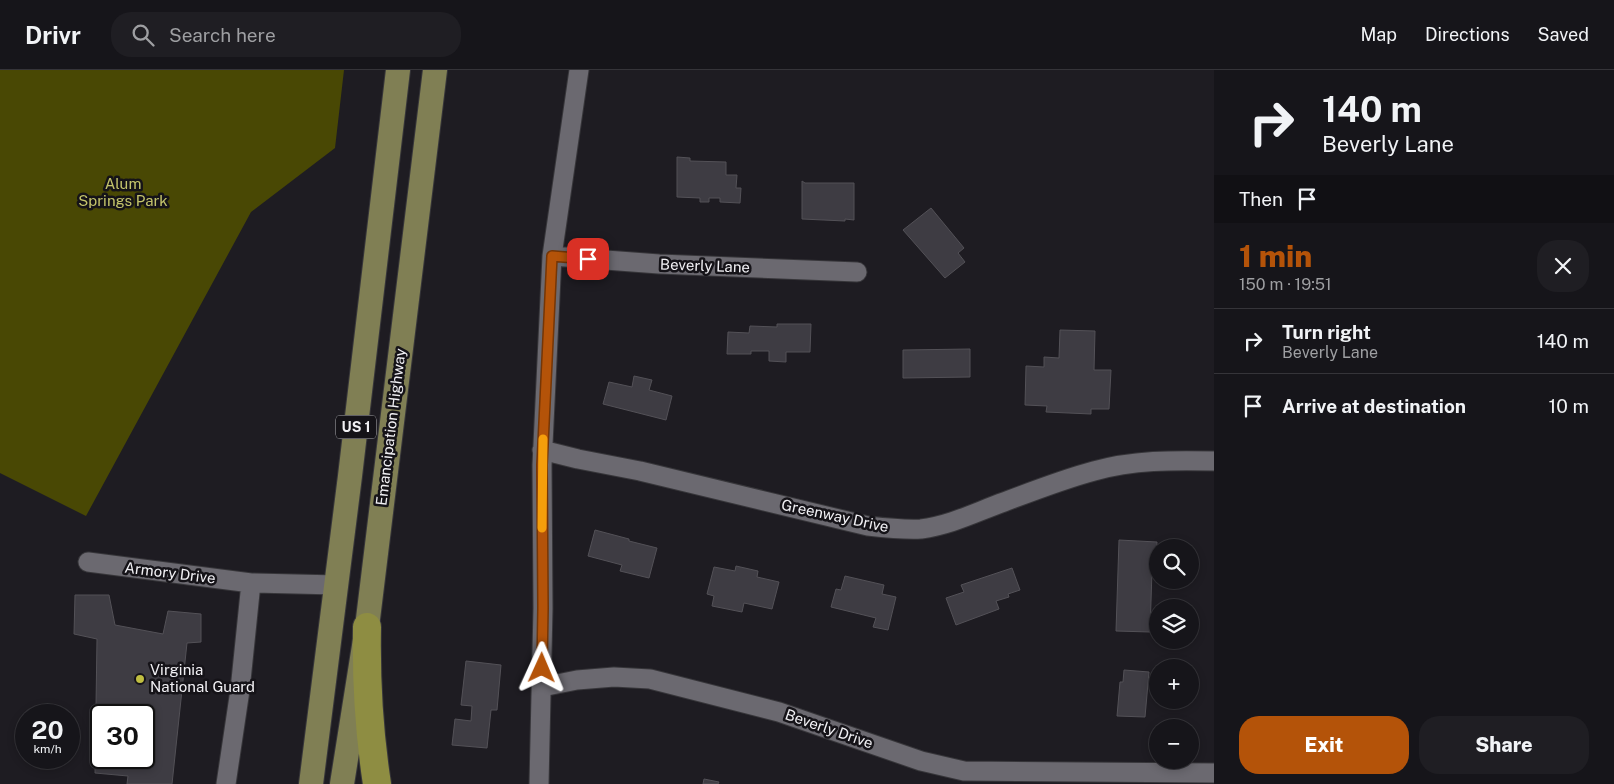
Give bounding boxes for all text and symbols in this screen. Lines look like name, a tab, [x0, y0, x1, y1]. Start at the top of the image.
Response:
search box	[111, 12, 461, 57]
text: Drivr	[25, 21, 81, 49]
icon: search	[129, 21, 157, 49]
text: Search here	[169, 24, 276, 46]
text: Map	[1360, 24, 1397, 45]
text: Directions	[1425, 24, 1510, 45]
text: Saved	[1538, 24, 1589, 45]
text: 140 m	[1322, 89, 1422, 130]
icon: right	[1239, 90, 1304, 155]
text: Beverly Lane	[1322, 131, 1454, 157]
park label: Alum Springs Park	[78, 175, 168, 209]
icon: arrive	[1293, 185, 1321, 213]
text: Then	[1239, 188, 1283, 210]
pin	[567, 238, 609, 280]
text: 1 min	[1239, 238, 1312, 274]
button: close	[1537, 240, 1589, 292]
icon: arrive	[574, 245, 602, 273]
street label: Beverly Lane	[660, 255, 750, 276]
text: 150 m · 19:51	[1239, 275, 1332, 294]
text: Turn right	[1282, 321, 1371, 343]
icon: right	[1239, 327, 1267, 355]
text: 140 m	[1537, 330, 1589, 352]
text: Beverly Lane	[1282, 343, 1378, 362]
street label: Emancipation Highway	[372, 347, 409, 507]
icon: arrive	[1239, 392, 1267, 420]
text: Arrive at destination	[1282, 395, 1466, 417]
text: 10 m	[1549, 395, 1589, 417]
road number: US 1	[336, 416, 376, 438]
street label: Greenway Drive	[780, 496, 890, 535]
map controls	[1149, 539, 1199, 769]
button: search	[1149, 539, 1199, 589]
street label: Armory Drive	[124, 558, 217, 587]
button: layers	[1149, 599, 1199, 649]
position arrow	[515, 641, 567, 693]
button: +	[1149, 659, 1199, 709]
place label: Virginia National Guard	[150, 661, 255, 695]
marker: Virginia National Guard	[134, 673, 146, 685]
speed limit sign: 30	[90, 704, 155, 769]
street label: Beverly Drive	[783, 706, 875, 752]
text: 20	[32, 715, 64, 745]
button: Exit	[1239, 716, 1409, 774]
button: Share	[1419, 716, 1589, 774]
button: −	[1149, 719, 1199, 769]
text: km/h	[33, 742, 62, 756]

